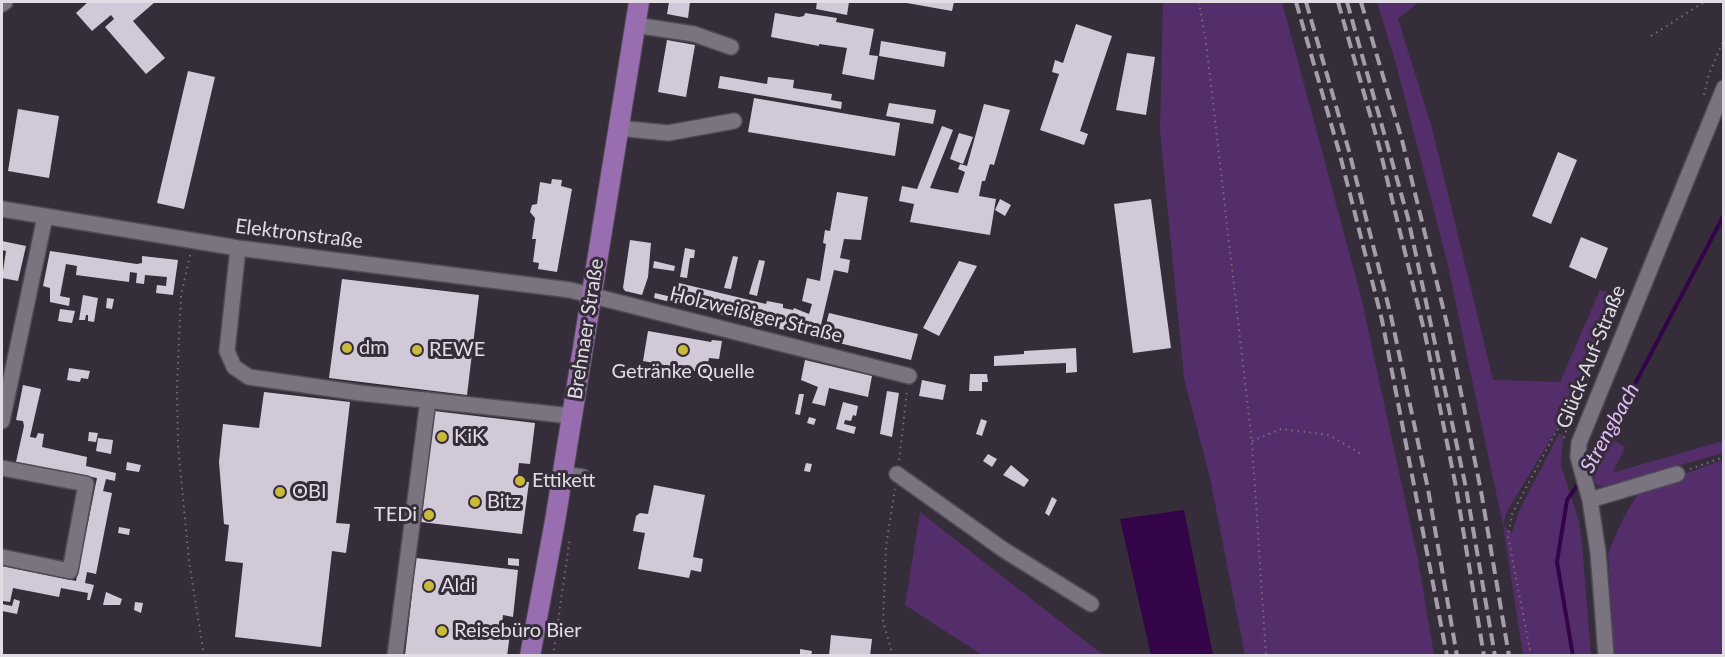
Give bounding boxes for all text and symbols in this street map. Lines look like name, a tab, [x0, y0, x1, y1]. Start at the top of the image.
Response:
street label: Elektronstraße	[234, 214, 364, 254]
street label: Brehnaer Straße	[563, 257, 609, 401]
street label: Holzweißiger Straße	[667, 282, 845, 348]
street label: Glück-Auf-Straße	[1551, 282, 1631, 432]
place label: dm	[359, 336, 387, 360]
place label: REWE	[429, 338, 485, 362]
marker: dm	[340, 341, 354, 355]
marker: REWE	[410, 343, 424, 357]
marker: Getränke Quelle	[676, 343, 690, 357]
place label: Getränke Quelle	[611, 360, 755, 384]
water label: Strengbach	[1575, 379, 1645, 477]
place label: KiK	[454, 425, 485, 449]
marker: KiK	[435, 430, 449, 444]
place label: Ettikett	[532, 469, 595, 493]
marker: Ettikett	[513, 474, 527, 488]
place label: OBI	[292, 480, 327, 504]
marker: OBI	[273, 485, 287, 499]
place label: Bitz	[487, 490, 521, 514]
marker: Bitz	[468, 495, 482, 509]
place label: TEDi	[374, 503, 417, 527]
marker: TEDi	[422, 508, 436, 522]
place label: Aldi	[441, 574, 475, 598]
marker: Aldi	[422, 579, 436, 593]
place label: Reisebüro Bier	[454, 619, 581, 643]
marker: Reisebüro Bier	[435, 624, 449, 638]

